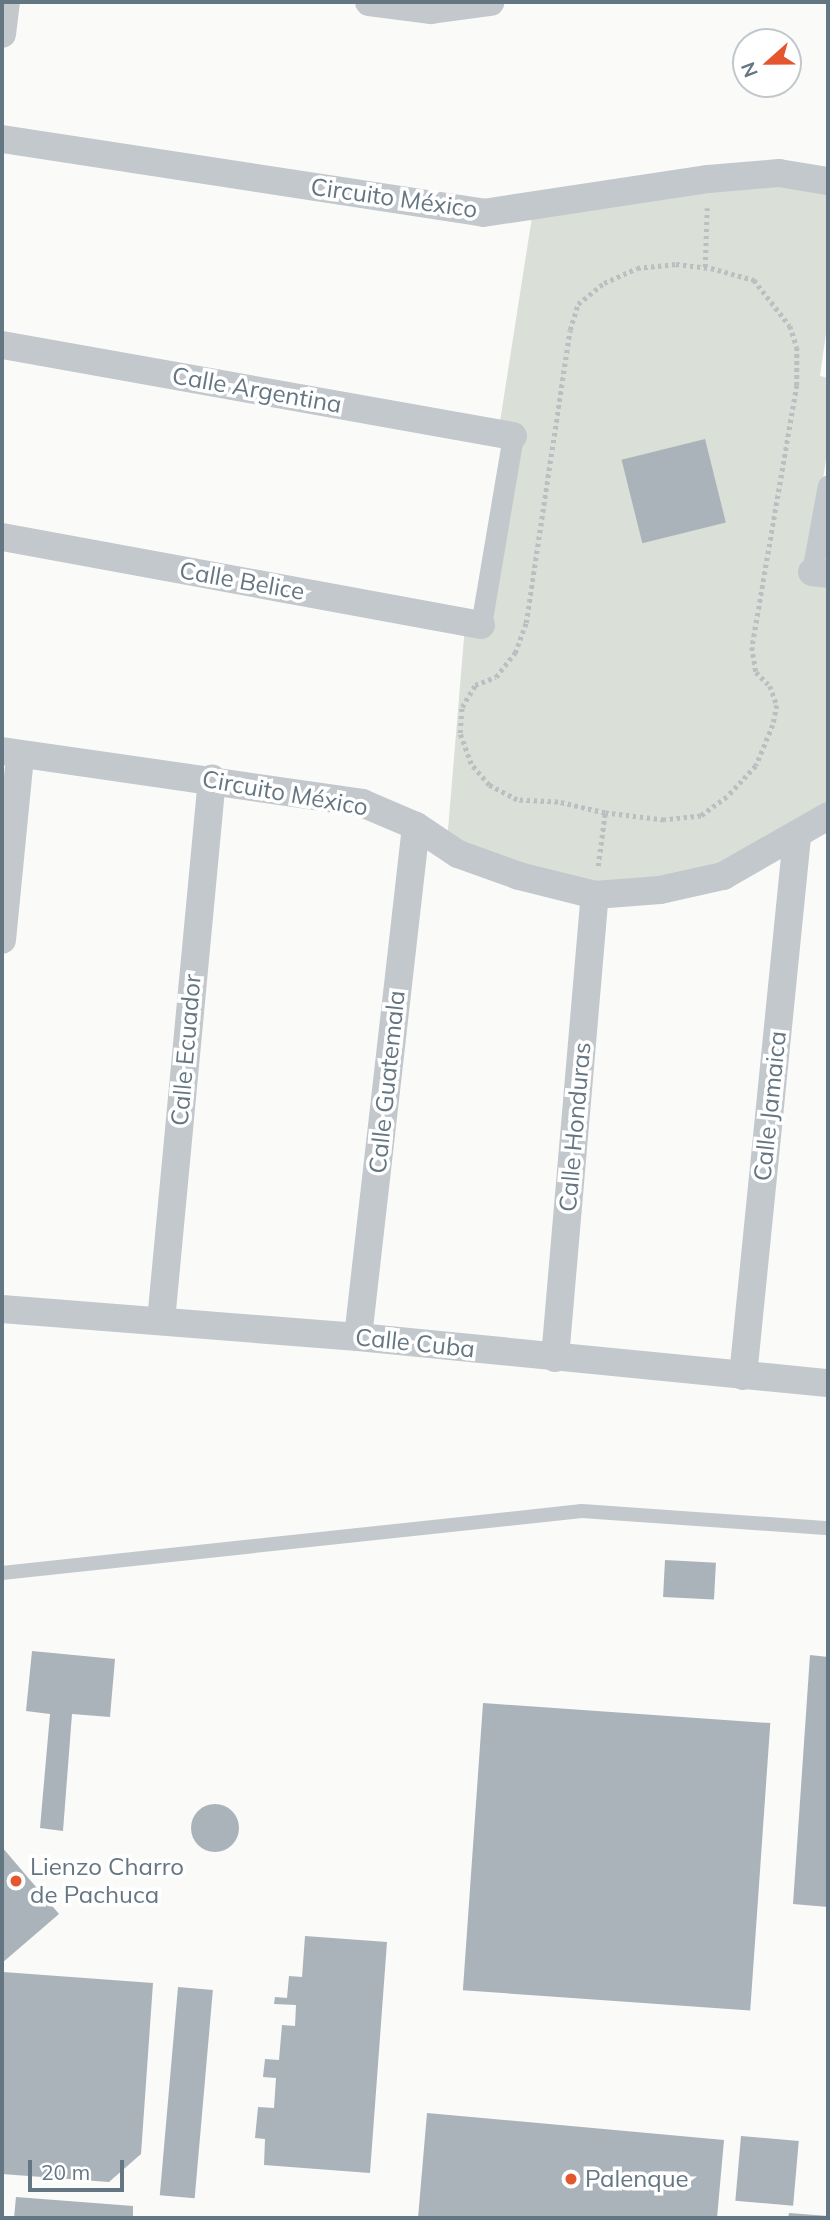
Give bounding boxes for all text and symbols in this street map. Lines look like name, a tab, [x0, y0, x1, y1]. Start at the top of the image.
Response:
north arrow	[732, 28, 802, 98]
text: N	[735, 59, 763, 81]
street label: Circuito México	[309, 172, 479, 224]
street label: Calle Argentina	[170, 361, 344, 419]
street label: Calle Belice	[177, 556, 307, 606]
street label: Circuito México	[200, 764, 370, 822]
street label: Calle Ecuador	[165, 973, 207, 1127]
street label: Calle Guatemala	[363, 989, 411, 1175]
street label: Calle Jamaica	[748, 1029, 792, 1183]
street label: Calle Honduras	[553, 1041, 597, 1213]
street label: Calle Cuba	[354, 1322, 476, 1364]
place label: Lienzo Charro de Pachuca	[30, 1853, 184, 1909]
marker: Lienzo Charro de Pachuca	[8, 1873, 24, 1889]
scale bar	[32, 2146, 128, 2190]
text: 20 m	[41, 2159, 90, 2185]
place label: Palenque	[585, 2165, 689, 2193]
marker: Palenque	[563, 2171, 579, 2187]

